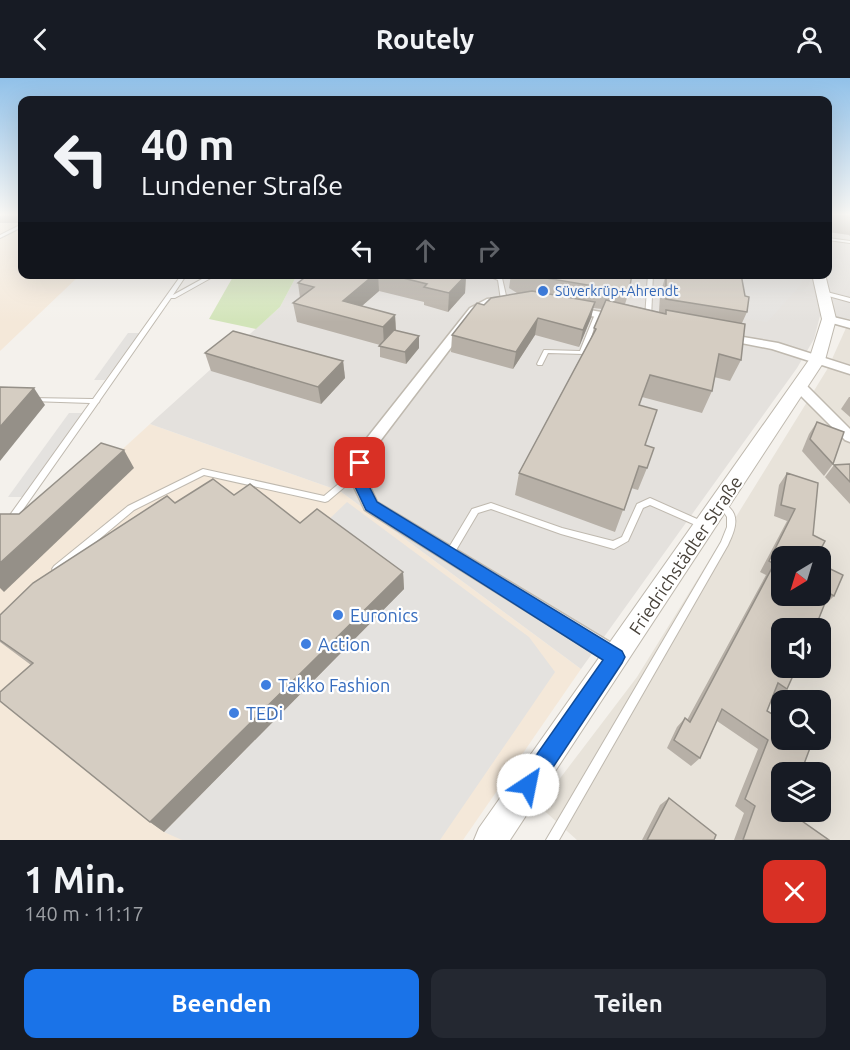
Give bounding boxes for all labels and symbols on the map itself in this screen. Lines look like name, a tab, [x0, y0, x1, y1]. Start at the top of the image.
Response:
place label: Süverkrüp+Ahrendt	[555, 283, 679, 299]
marker: Süverkrüp+Ahrendt	[536, 284, 550, 298]
pin	[334, 437, 385, 488]
street label: Friedrichstädter Straße	[625, 472, 745, 638]
north arrow	[771, 546, 831, 606]
place label: Euronics	[350, 605, 419, 625]
marker: Euronics	[331, 608, 345, 622]
place label: Action	[318, 634, 370, 654]
marker: Action	[299, 637, 313, 651]
place label: Takko Fashion	[278, 675, 390, 695]
marker: Takko Fashion	[259, 678, 273, 692]
place label: TEDi	[246, 703, 283, 723]
marker: TEDi	[227, 706, 241, 720]
position arrow	[496, 753, 560, 817]

